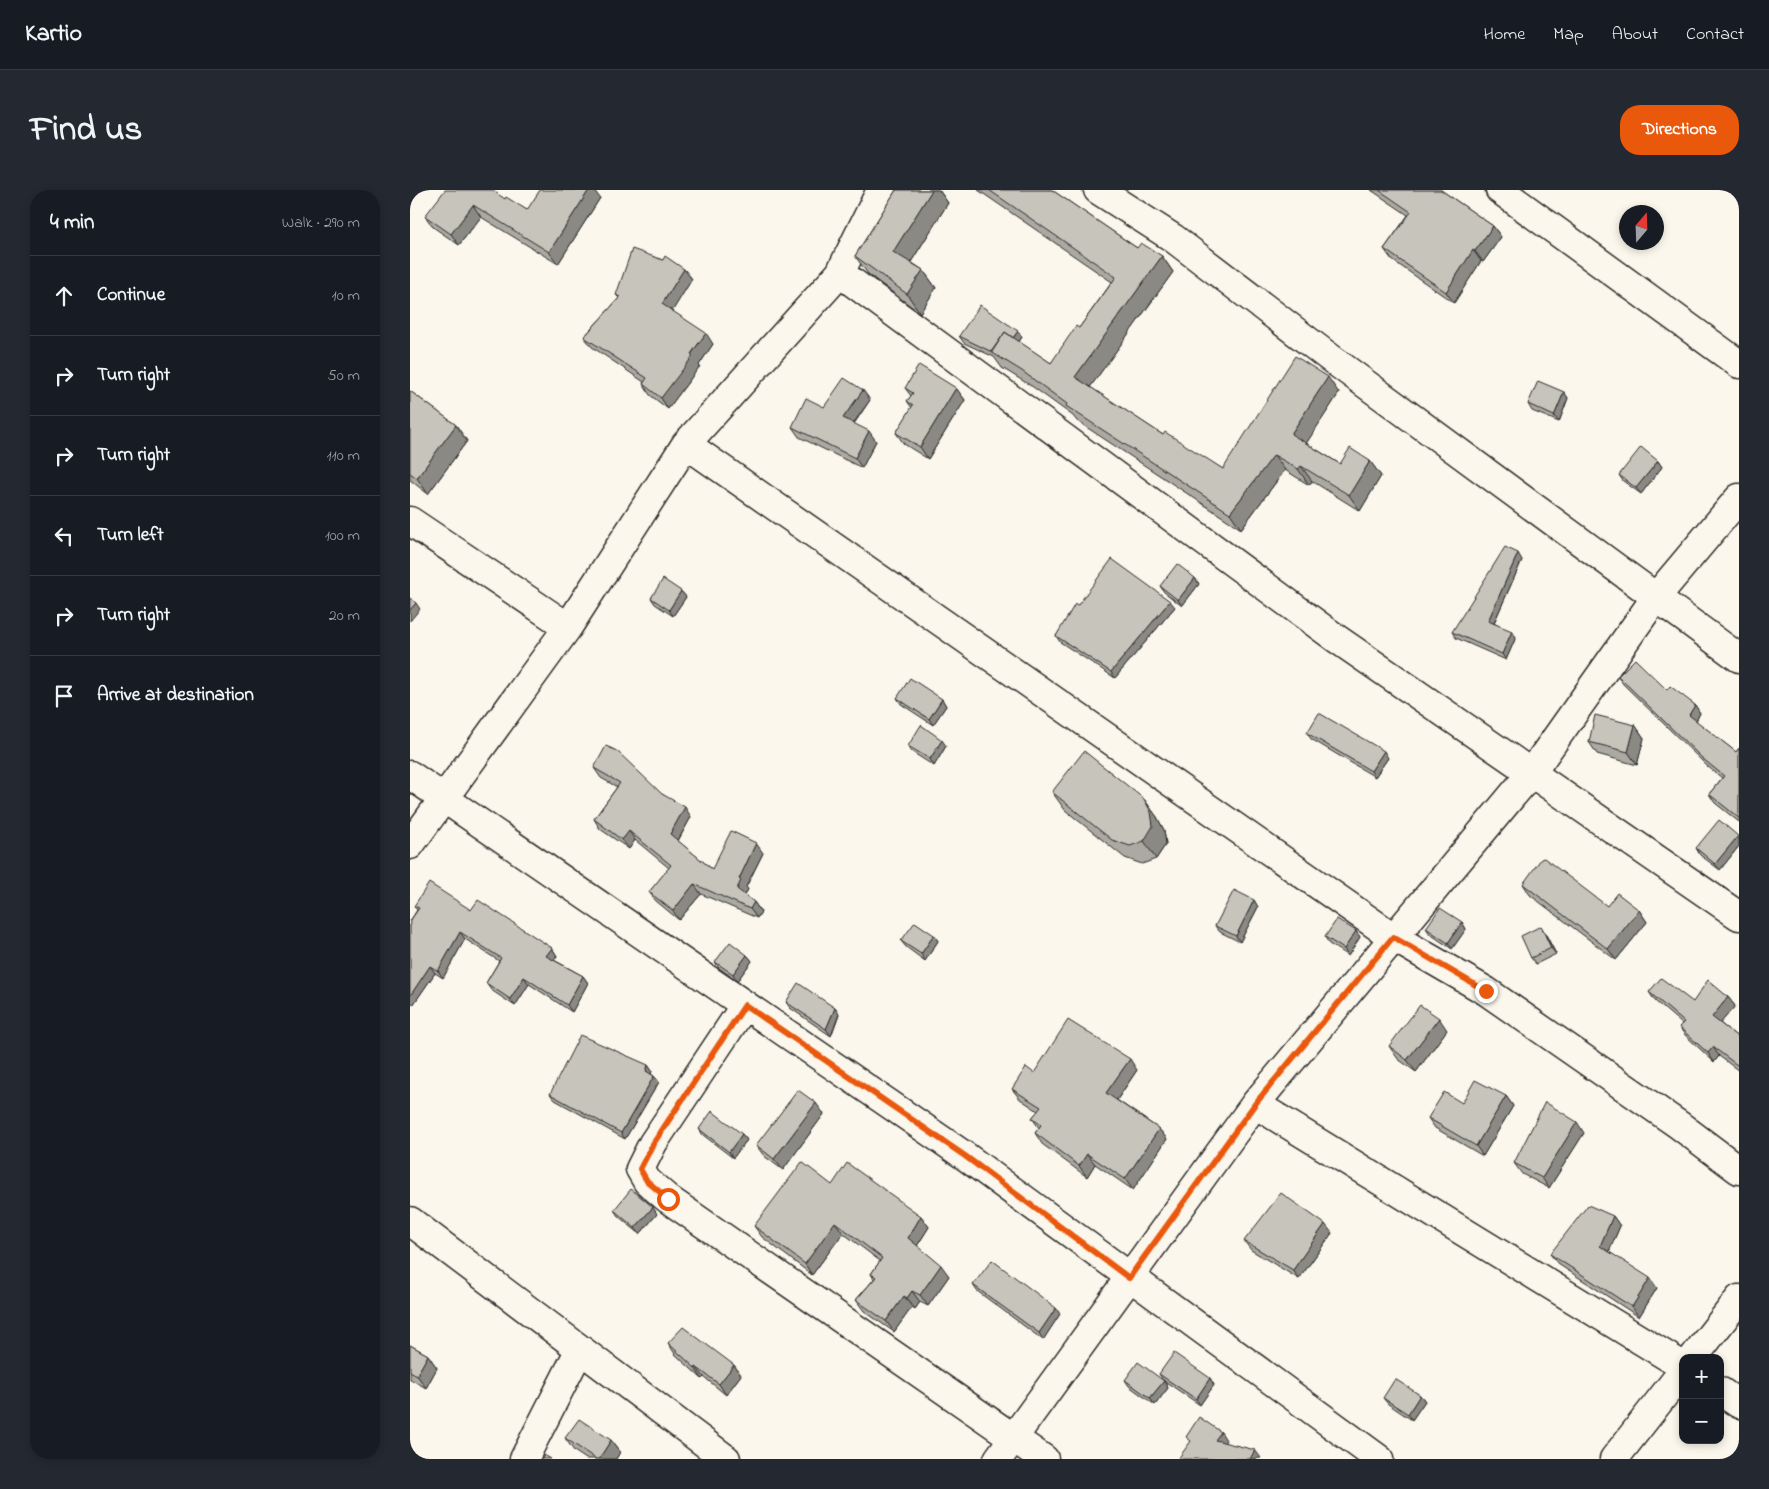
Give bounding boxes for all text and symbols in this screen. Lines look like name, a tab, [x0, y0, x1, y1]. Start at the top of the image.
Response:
text: Kartio	[25, 17, 82, 52]
text: Home	[1484, 22, 1525, 48]
text: Map	[1553, 22, 1584, 48]
text: About	[1612, 22, 1658, 48]
text: Contact	[1686, 22, 1744, 48]
text: Find us	[30, 105, 142, 156]
button: Directions	[1620, 105, 1739, 155]
north arrow	[1619, 205, 1664, 250]
text: 4 min	[50, 208, 94, 238]
text: Walk · 290 m	[282, 211, 360, 235]
icon: ahead	[50, 282, 78, 310]
text: Continue	[97, 282, 165, 309]
text: 10 m	[332, 284, 360, 308]
icon: right	[50, 362, 78, 390]
text: Turn right	[97, 362, 170, 389]
text: 50 m	[328, 364, 360, 388]
icon: right	[50, 442, 78, 470]
text: Turn right	[97, 442, 170, 469]
text: 110 m	[326, 444, 360, 468]
icon: left	[50, 522, 78, 550]
text: Turn left	[97, 522, 164, 549]
text: 100 m	[325, 524, 360, 548]
icon: right	[50, 602, 78, 630]
text: Turn right	[97, 602, 170, 629]
text: 20 m	[329, 604, 360, 628]
icon: arrive	[50, 682, 78, 710]
text: Arrive at destination	[97, 682, 254, 709]
route end	[1475, 980, 1498, 1003]
route start	[657, 1188, 680, 1211]
map controls	[1679, 1354, 1724, 1444]
button: +	[1679, 1354, 1724, 1399]
button: −	[1679, 1399, 1724, 1444]

